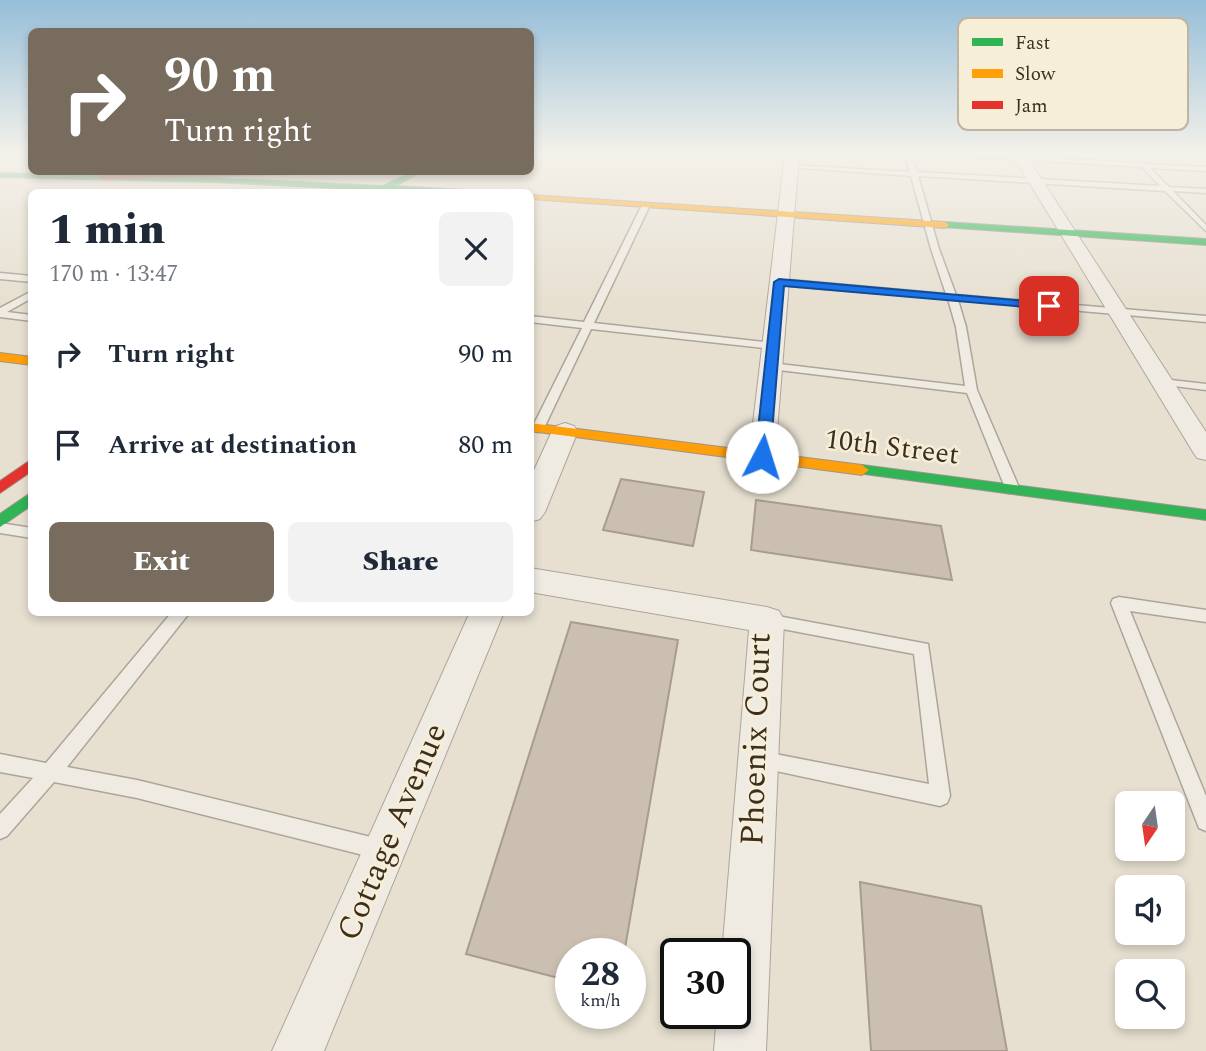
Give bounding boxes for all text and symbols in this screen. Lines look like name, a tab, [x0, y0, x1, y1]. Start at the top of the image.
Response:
legend	[958, 18, 1188, 130]
text: Fast	[1015, 29, 1051, 58]
text: 90 m	[164, 39, 275, 114]
icon: right	[49, 56, 140, 147]
text: Slow	[1015, 60, 1056, 89]
text: Jam	[1015, 92, 1047, 121]
text: Turn right	[164, 107, 312, 156]
text: 1 min	[49, 199, 165, 262]
button: close	[439, 212, 513, 286]
text: 170 m · 13:47	[49, 257, 178, 292]
pin	[1019, 276, 1079, 336]
icon: arrive	[1030, 287, 1068, 325]
text: Turn right	[108, 334, 235, 374]
text: 90 m	[458, 334, 513, 374]
icon: right	[49, 335, 87, 373]
street label: 10th Street	[823, 417, 962, 477]
position arrow	[725, 420, 799, 494]
text: Arrive at destination	[108, 425, 357, 465]
text: 80 m	[458, 425, 513, 465]
icon: arrive	[49, 426, 87, 464]
button: Exit	[49, 522, 274, 602]
button: Share	[288, 522, 513, 602]
street label: Phoenix Court	[727, 632, 785, 846]
street label: Cottage Avenue	[324, 715, 460, 949]
north arrow	[1115, 791, 1185, 861]
map controls	[1115, 791, 1185, 1029]
button: sound	[1115, 875, 1185, 945]
speed limit sign: 30	[660, 938, 751, 1029]
text: 28	[581, 948, 620, 1001]
button: search	[1115, 959, 1185, 1029]
text: km/h	[580, 987, 621, 1014]

